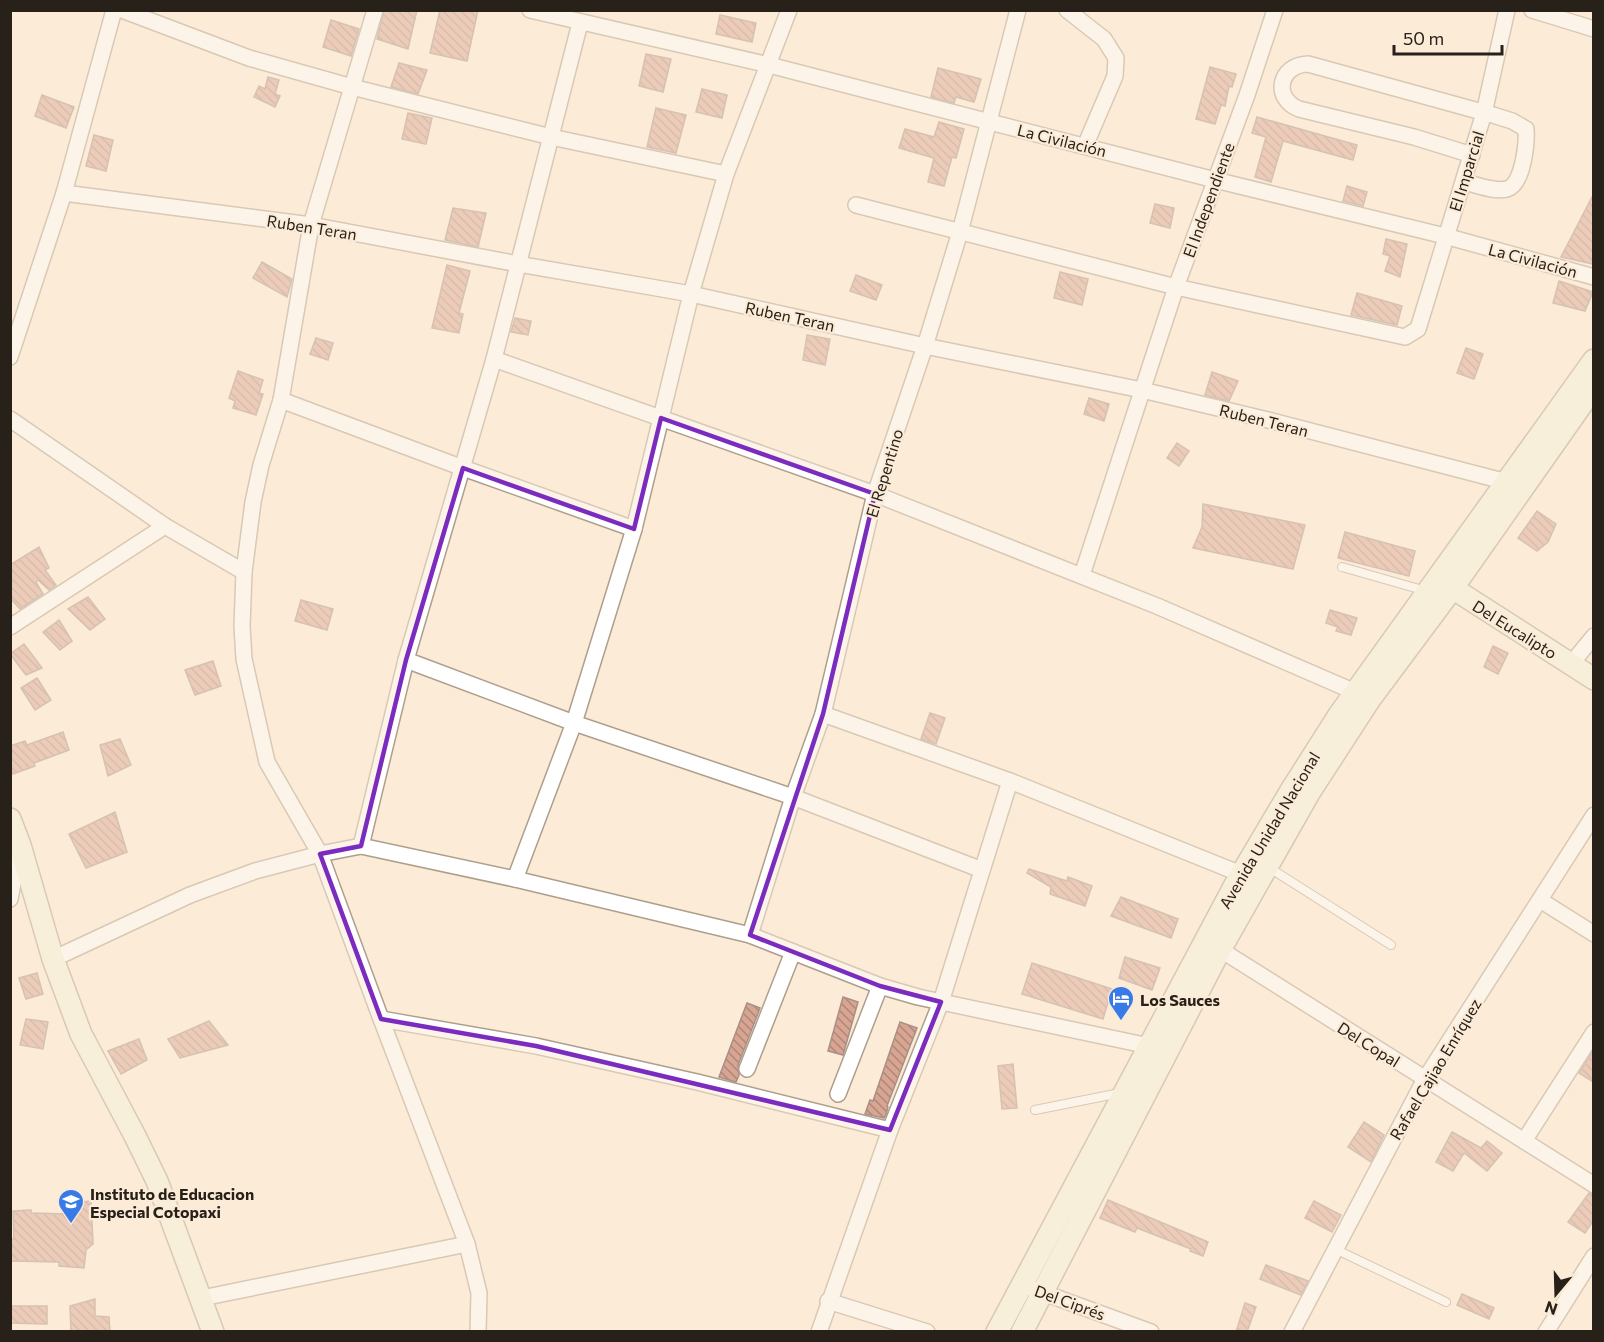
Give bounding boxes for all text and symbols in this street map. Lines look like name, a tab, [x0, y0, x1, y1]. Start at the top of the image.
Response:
scale bar	[1394, 18, 1502, 56]
text: 50 m	[1403, 27, 1444, 49]
street label: La Civilación	[1015, 120, 1109, 160]
street label: El Imparcial	[1445, 128, 1487, 214]
street label: El Independiente	[1178, 140, 1238, 260]
street label: Ruben Teran	[266, 211, 358, 243]
street label: La Civilación	[1487, 239, 1579, 281]
street label: Ruben Teran	[744, 297, 836, 335]
street label: Ruben Teran	[1218, 400, 1310, 440]
street label: El Repentino	[862, 426, 906, 520]
street label: Del Eucalipto	[1469, 596, 1561, 662]
street label: Avenida Unidad Nacional	[1215, 748, 1323, 912]
hotel icon: Los Sauces	[1106, 984, 1136, 1022]
place label: Los Sauces	[1140, 990, 1220, 1009]
street label: Rafael Cajiao Enríquez	[1385, 995, 1485, 1143]
street label: Del Copal	[1334, 1017, 1404, 1071]
place label: Instituto de Educacion Especial Cotopaxi	[90, 1184, 254, 1221]
school or university icon: Instituto de Educacion Especial Cotopaxi	[56, 1187, 86, 1225]
north arrow	[1526, 1264, 1586, 1324]
street label: Del Ciprés	[1032, 1280, 1108, 1324]
text: N	[1542, 1298, 1560, 1320]

